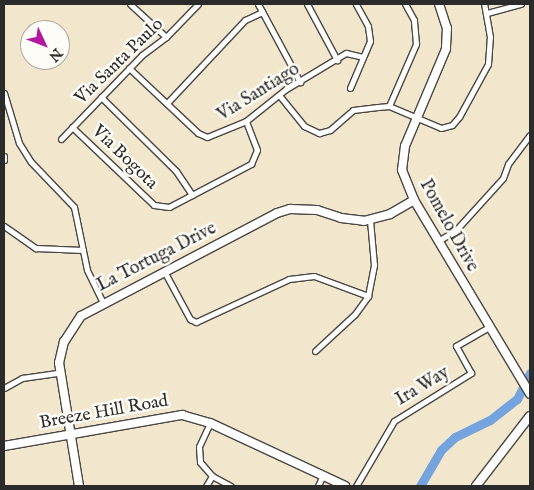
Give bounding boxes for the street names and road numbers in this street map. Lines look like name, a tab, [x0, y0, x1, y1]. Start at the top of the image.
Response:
street label: Via Santa Paulo	[71, 14, 169, 110]
street label: Via Santiago	[214, 59, 304, 127]
street label: Via Bogota	[87, 121, 161, 195]
street label: Pomelo Drive	[414, 176, 482, 276]
street label: La Tortuga Drive	[94, 219, 220, 297]
street label: Ira Way	[392, 363, 454, 411]
street label: Breeze Hill Road	[38, 391, 170, 435]

